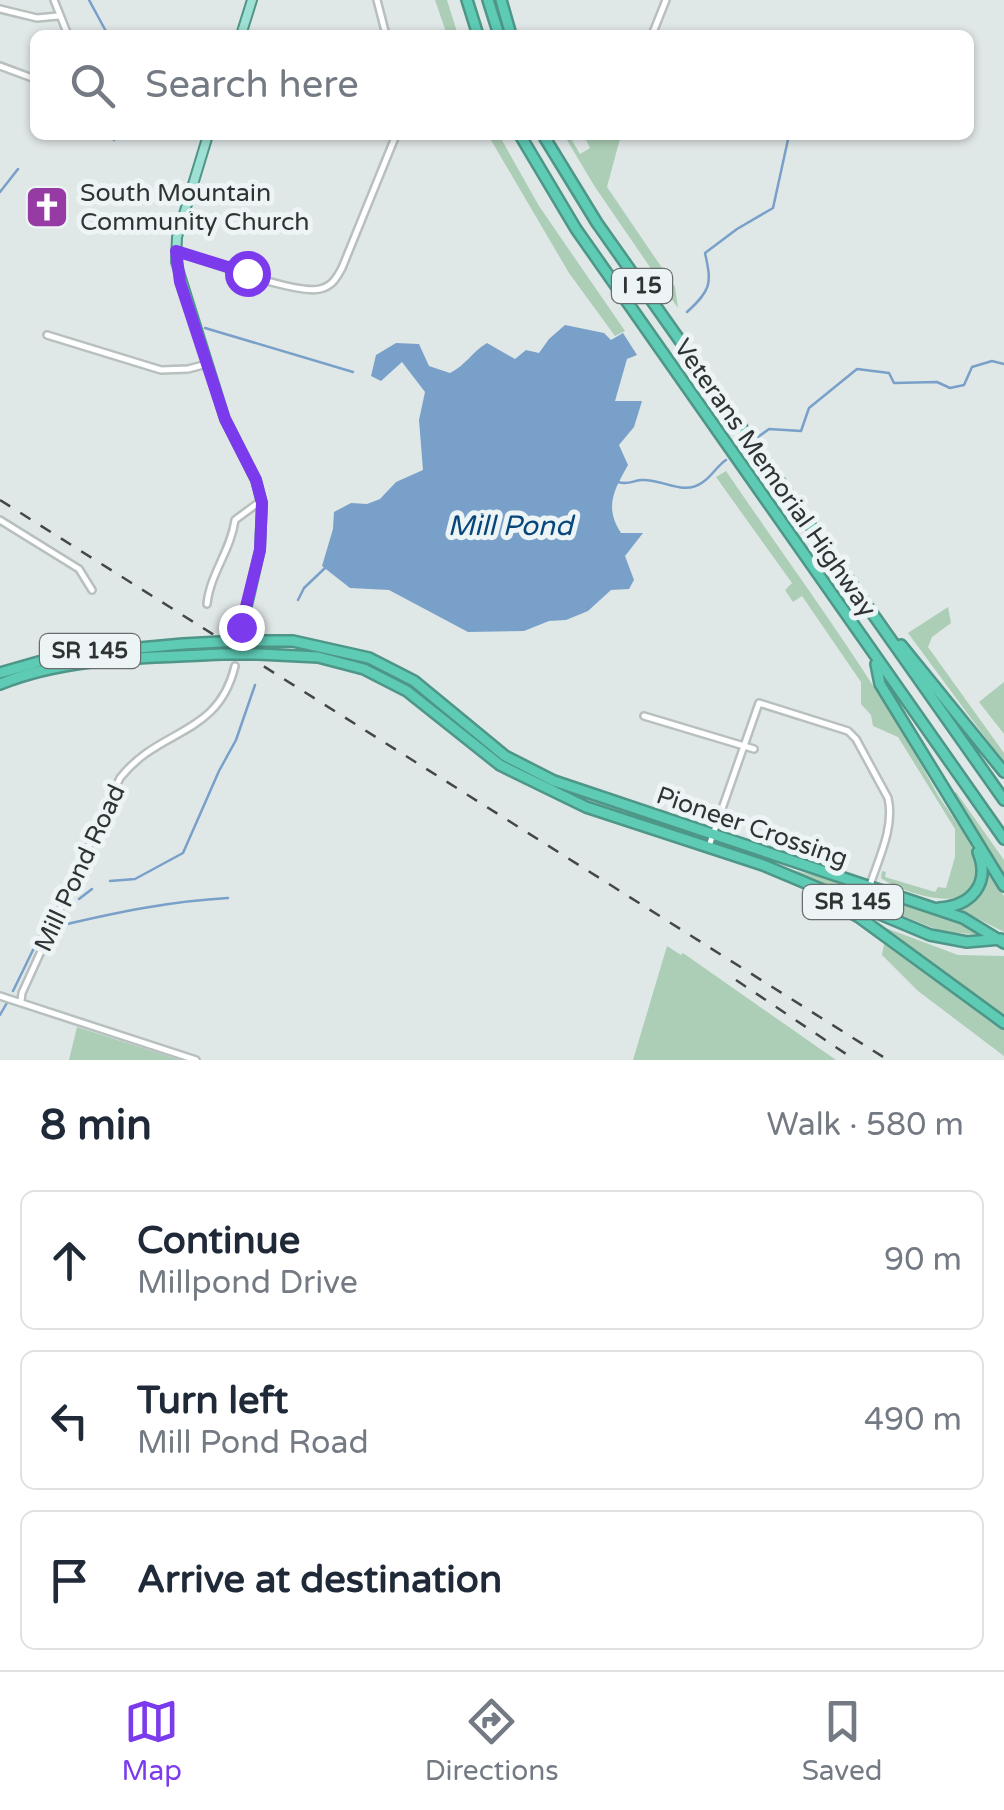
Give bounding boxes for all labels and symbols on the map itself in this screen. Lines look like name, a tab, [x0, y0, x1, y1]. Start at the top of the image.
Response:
place label: South Mountain Community Church	[80, 178, 309, 237]
church icon: South Mountain Community Church	[24, 184, 70, 230]
route start	[225, 251, 271, 297]
road number: I 15	[612, 269, 672, 303]
street label: Veterans Memorial Highway	[667, 333, 883, 623]
water label: Mill Pond	[447, 509, 576, 543]
route end	[219, 605, 265, 651]
road number: SR 145	[40, 634, 140, 668]
street label: Mill Pond Road	[28, 780, 132, 956]
street label: Pioneer Crossing	[652, 780, 852, 874]
road number: SR 145	[803, 885, 903, 919]

